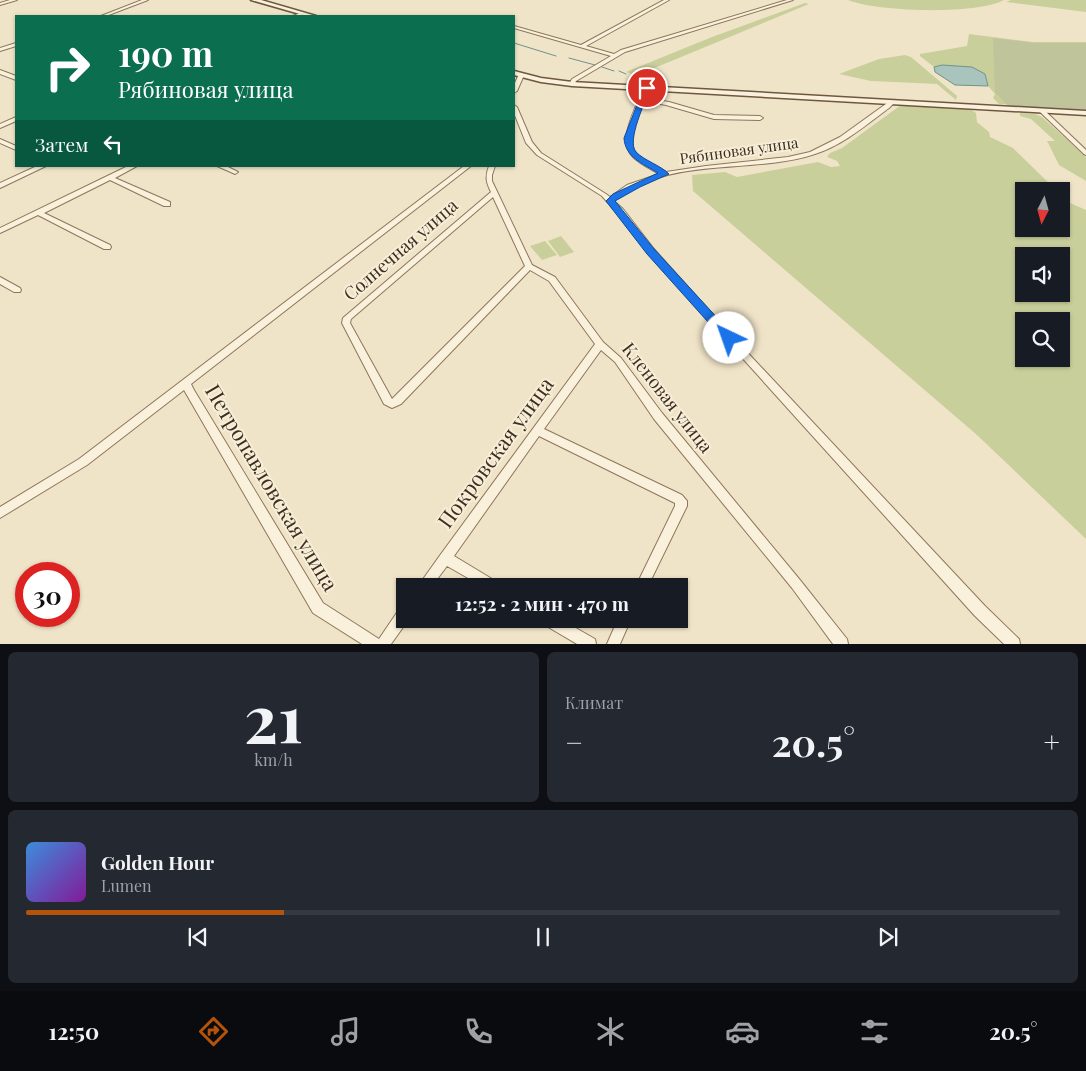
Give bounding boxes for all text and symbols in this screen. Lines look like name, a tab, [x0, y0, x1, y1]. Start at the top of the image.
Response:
text: 190 m	[118, 29, 213, 76]
icon: right	[35, 35, 100, 100]
pin	[626, 67, 668, 109]
text: Рябиновая улица	[118, 74, 293, 104]
icon: arrive	[633, 74, 661, 102]
icon: left	[99, 130, 127, 158]
text: Затем	[35, 131, 89, 157]
street label: Рябиновая улица	[678, 132, 800, 168]
north arrow	[1015, 182, 1070, 238]
map controls	[1015, 182, 1070, 367]
street label: Солнечная улица	[338, 193, 463, 306]
button: sound	[1015, 247, 1070, 302]
position arrow	[702, 311, 754, 363]
button: search	[1015, 312, 1070, 367]
street label: Кленовая улица	[617, 337, 718, 458]
street label: Покровская улица	[430, 370, 559, 533]
street label: Петропавловская улица	[200, 378, 346, 596]
speed limit sign: 30	[15, 562, 80, 627]
text: 12:52 · 2 мин · 470 m	[455, 590, 629, 616]
text: 21	[244, 673, 303, 759]
text: Климат	[565, 692, 623, 713]
text: 20.5°	[772, 716, 855, 767]
text: −	[565, 723, 583, 760]
text: +	[1044, 723, 1060, 760]
text: km/h	[254, 749, 293, 770]
text: Golden Hour	[101, 849, 214, 875]
text: Lumen	[101, 875, 152, 896]
icon: previous	[184, 923, 212, 951]
icon: pause	[529, 923, 557, 951]
icon: next	[874, 923, 902, 951]
icon: directions	[196, 1014, 231, 1049]
icon: music	[328, 1014, 363, 1049]
icon: phone	[461, 1014, 496, 1049]
icon: climate	[593, 1014, 628, 1049]
icon: car	[725, 1014, 760, 1049]
icon: filters	[857, 1014, 892, 1049]
text: 12:50	[49, 1016, 99, 1046]
text: 20.5°	[989, 1016, 1037, 1046]

